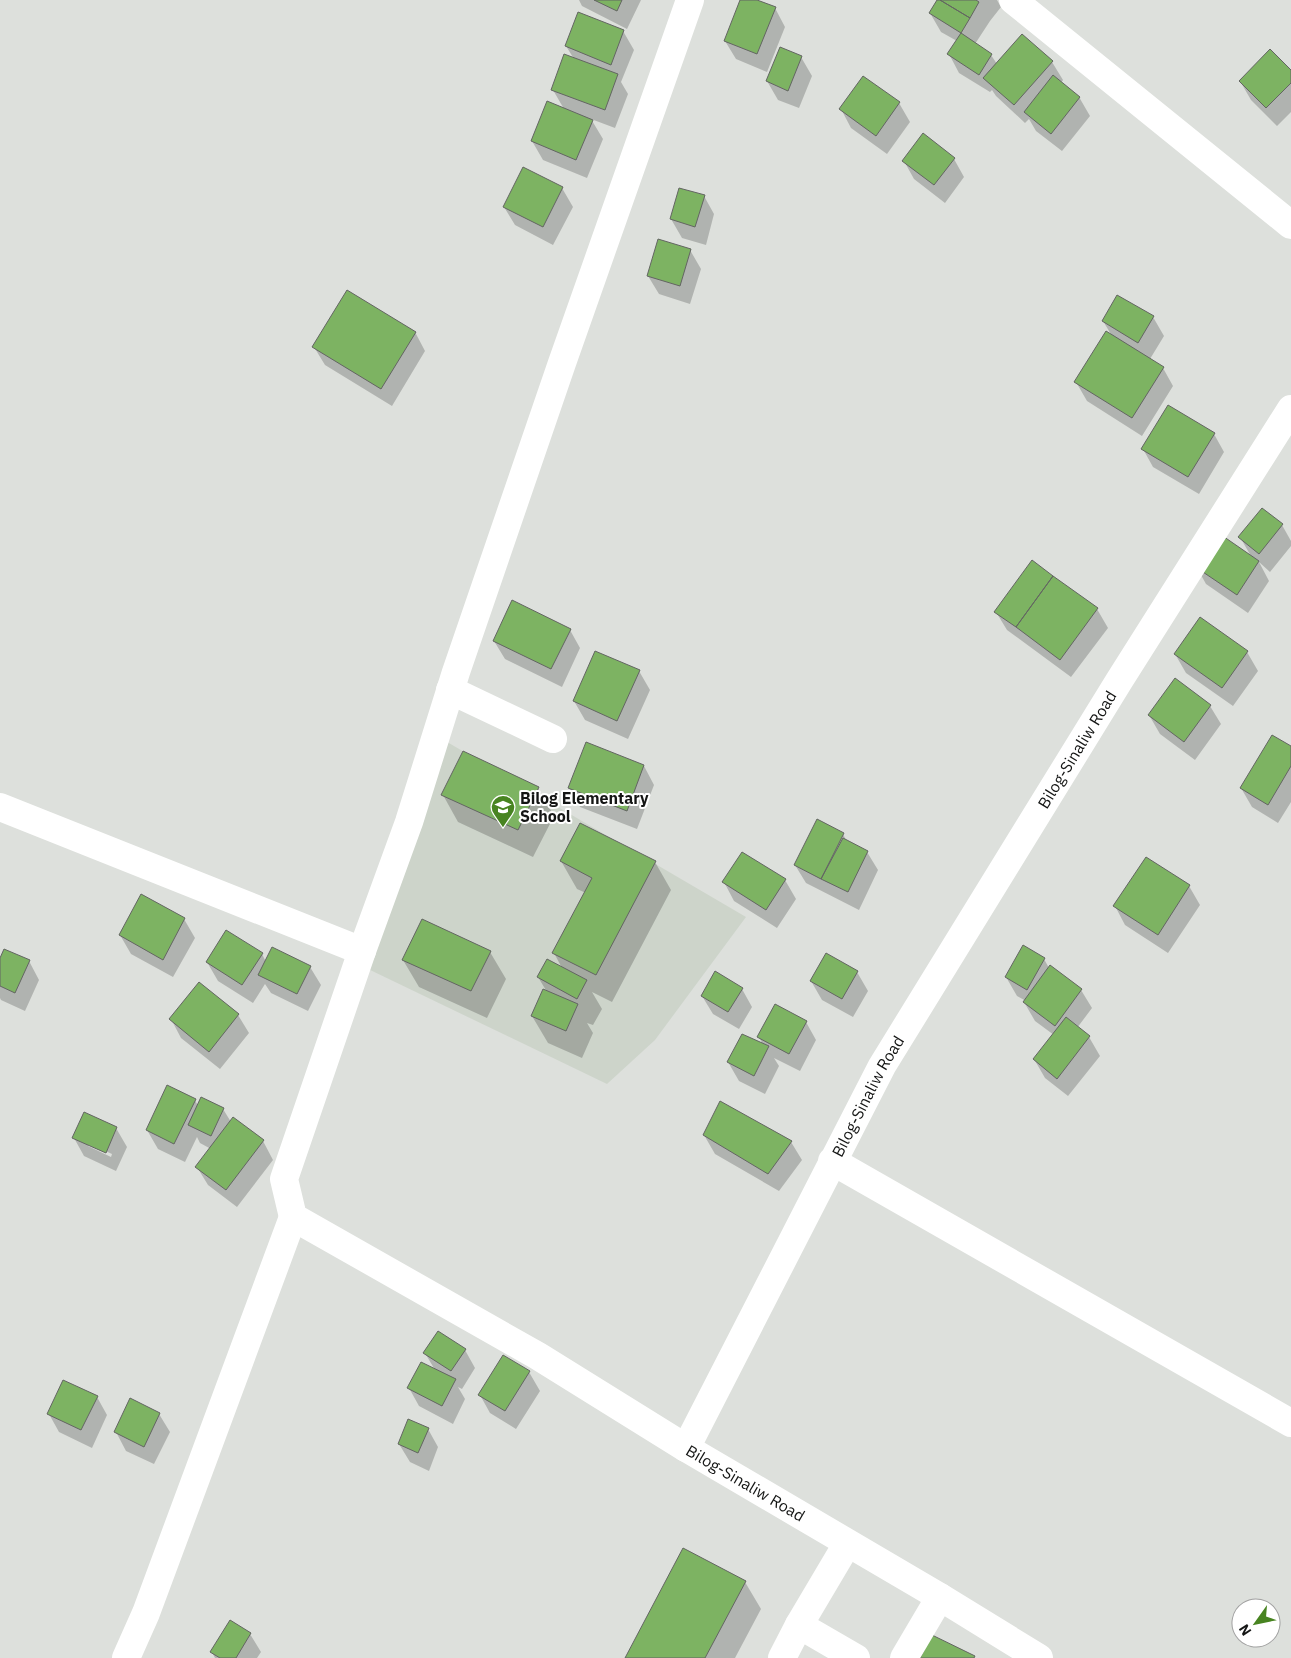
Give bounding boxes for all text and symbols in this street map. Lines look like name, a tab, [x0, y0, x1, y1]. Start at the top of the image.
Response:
street label: Bilog-Sinaliw Road	[1033, 687, 1121, 812]
place label: Bilog Elementary School	[520, 788, 649, 826]
school or university icon: Bilog Elementary School	[490, 794, 516, 828]
street label: Bilog-Sinaliw Road	[827, 1032, 908, 1160]
street label: Bilog-Sinaliw Road	[682, 1440, 809, 1526]
north arrow	[1231, 1598, 1281, 1648]
text: N	[1235, 1621, 1255, 1639]

